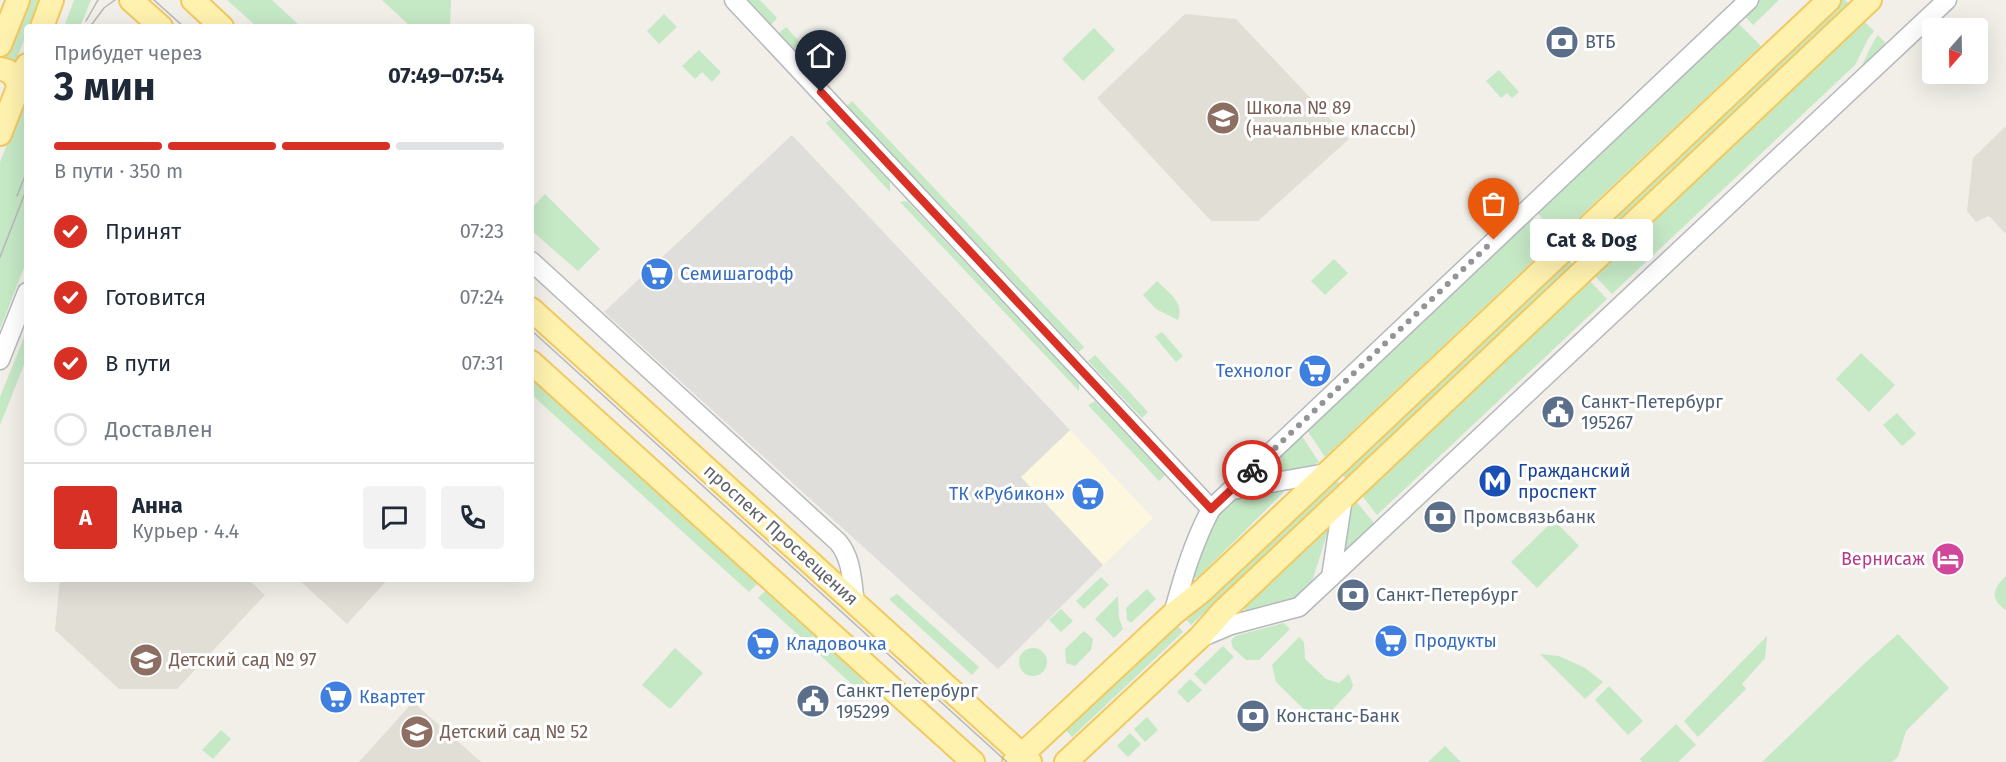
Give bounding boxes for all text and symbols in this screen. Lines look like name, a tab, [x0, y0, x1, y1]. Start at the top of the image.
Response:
north arrow	[1922, 18, 1988, 84]
map controls	[1922, 18, 1988, 84]
bank icon: ВТБ	[1544, 24, 1580, 60]
pin	[795, 30, 846, 92]
place label: ВТБ	[1585, 31, 1615, 53]
icon: home	[804, 39, 837, 72]
text: Прибудет через	[54, 41, 203, 65]
text: 07:49–07:54	[388, 62, 504, 89]
text: 3 мин	[54, 64, 156, 110]
place label: Школа № 89 (начальные классы)	[1246, 97, 1416, 140]
school or university icon: Школа № 89 (начальные классы)	[1205, 100, 1241, 136]
text: В пути · 350 m	[54, 159, 183, 183]
pin	[1468, 178, 1519, 240]
icon: bag	[1477, 187, 1510, 220]
icon: check	[54, 215, 87, 248]
text: Принят	[105, 218, 181, 245]
text: 07:23	[460, 219, 504, 243]
callout: Cat & Dog	[1530, 219, 1653, 261]
text: Cat & Dog	[1546, 228, 1637, 252]
supermarket icon: Семишагофф	[639, 256, 675, 292]
place label: Семишагофф	[680, 263, 794, 285]
icon: check	[54, 281, 87, 314]
text: Готовится	[105, 284, 206, 311]
text: 07:24	[460, 285, 504, 309]
icon: check	[54, 347, 87, 380]
text: В пути	[105, 350, 171, 377]
text: 07:31	[461, 351, 504, 375]
supermarket icon: Технолог	[1297, 353, 1333, 389]
place label: Технолог	[1216, 360, 1292, 382]
place label: Санкт-Петербург 195267	[1581, 391, 1723, 434]
public building icon: Санкт-Петербург 195267	[1540, 394, 1576, 430]
text: Доставлен	[105, 416, 213, 443]
courier	[1222, 440, 1282, 500]
icon: bike	[1236, 454, 1269, 487]
street label: проспект Просвещения	[699, 460, 863, 610]
place label: Гражданский проспект	[1518, 460, 1630, 503]
metro station icon: Гражданский проспект	[1477, 463, 1513, 499]
supermarket icon: ТК «Рубикон»	[1070, 476, 1106, 512]
place label: ТК «Рубикон»	[949, 483, 1065, 505]
button: chat	[363, 486, 426, 549]
button: phone	[441, 486, 504, 549]
text: Анна	[132, 492, 183, 519]
bank icon: Промсвязьбанк	[1422, 499, 1458, 535]
text: А	[79, 504, 92, 531]
place label: Промсвязьбанк	[1463, 506, 1596, 528]
text: Курьер · 4.4	[132, 519, 239, 543]
hotel icon: Вернисаж	[1930, 541, 1966, 577]
place label: Вернисаж	[1841, 548, 1925, 570]
bank icon: Санкт-Петербург	[1335, 577, 1371, 613]
place label: Санкт-Петербург	[1376, 584, 1518, 606]
supermarket icon: Продукты	[1373, 623, 1409, 659]
supermarket icon: Кладовочка	[745, 626, 781, 662]
place label: Продукты	[1414, 630, 1497, 652]
place label: Кладовочка	[786, 633, 887, 655]
school or university icon: Детский сад № 97	[128, 642, 164, 678]
place label: Детский сад № 97	[168, 649, 317, 671]
supermarket icon: Квартет	[318, 679, 354, 715]
place label: Санкт-Петербург 195299	[836, 680, 978, 723]
public building icon: Санкт-Петербург 195299	[795, 683, 831, 719]
place label: Квартет	[359, 686, 426, 708]
bank icon: Констанс-Банк	[1235, 698, 1271, 734]
place label: Констанс-Банк	[1276, 705, 1400, 727]
school or university icon: Детский сад № 52	[399, 714, 435, 750]
place label: Детский сад № 52	[439, 721, 588, 743]

